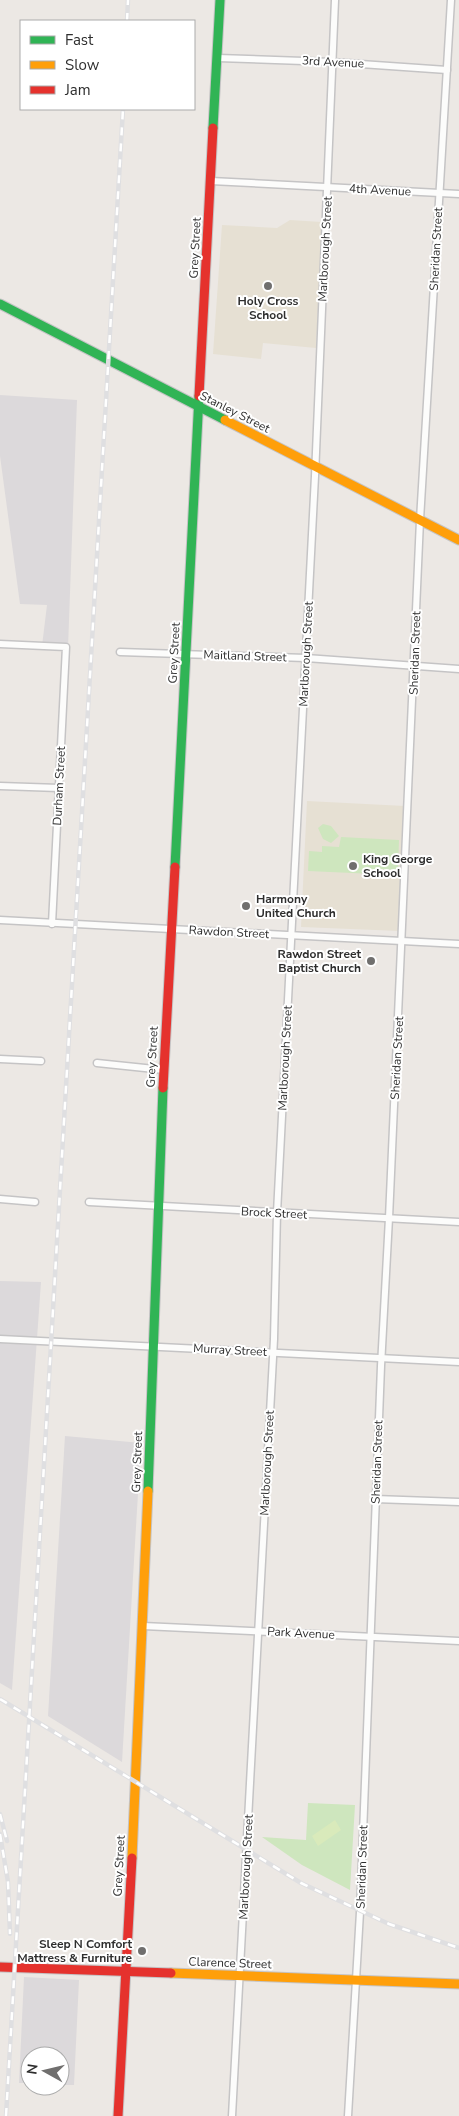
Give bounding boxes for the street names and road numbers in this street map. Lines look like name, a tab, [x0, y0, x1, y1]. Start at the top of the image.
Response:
street label: 3rd Avenue	[301, 52, 365, 72]
street label: 4th Avenue	[349, 180, 411, 200]
street label: Marlborough Street	[314, 195, 336, 302]
street label: Sheridan Street	[426, 206, 446, 291]
street label: Grey Street	[185, 216, 205, 279]
street label: Stanley Street	[197, 387, 273, 437]
street label: Marlborough Street	[295, 600, 317, 707]
street label: Sheridan Street	[406, 610, 424, 695]
street label: Grey Street	[164, 621, 184, 684]
street label: Maitland Street	[203, 647, 288, 665]
street label: Durham Street	[49, 745, 69, 826]
street label: Rawdon Street	[188, 922, 270, 942]
street label: Marlborough Street	[274, 1004, 296, 1111]
street label: Sheridan Street	[387, 1015, 407, 1100]
street label: Grey Street	[142, 1025, 162, 1088]
street label: Brock Street	[240, 1203, 308, 1223]
street label: Murray Street	[193, 1340, 268, 1360]
street label: Marlborough Street	[256, 1409, 278, 1516]
street label: Sheridan Street	[368, 1419, 386, 1504]
street label: Grey Street	[128, 1430, 146, 1493]
street label: Park Avenue	[267, 1623, 335, 1643]
street label: Marlborough Street	[235, 1813, 257, 1920]
street label: Sheridan Street	[353, 1824, 371, 1909]
street label: Grey Street	[109, 1834, 129, 1897]
street label: Clarence Street	[188, 1954, 273, 1972]

